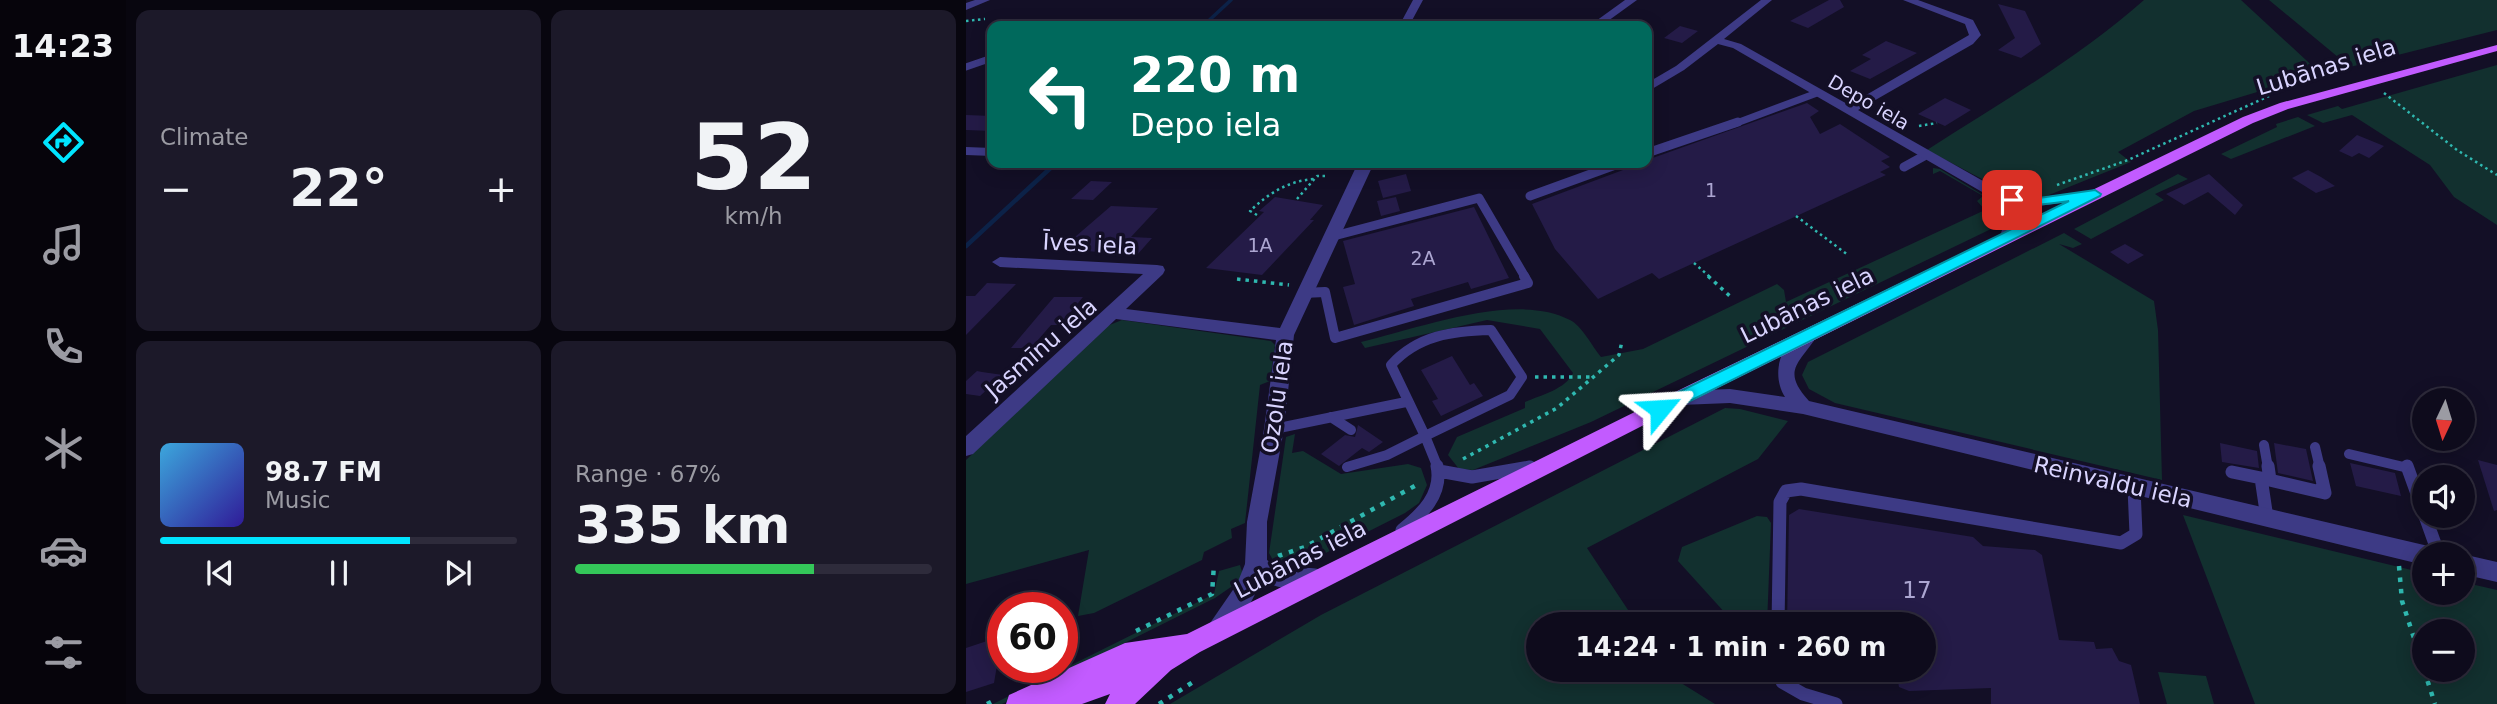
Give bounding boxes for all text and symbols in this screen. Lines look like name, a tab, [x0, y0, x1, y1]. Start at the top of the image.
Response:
text: 14:23	[12, 27, 114, 65]
street label: Lubānas iela	[2253, 33, 2399, 101]
text: 220 m	[1130, 47, 1300, 104]
icon: left	[1015, 49, 1106, 140]
street label: Depo iela	[1825, 70, 1913, 134]
text: 52	[690, 105, 817, 210]
text: Depo iela	[1130, 106, 1281, 144]
icon: directions	[39, 118, 88, 167]
text: Climate	[160, 124, 249, 150]
text: 22°	[289, 158, 388, 218]
text: −	[160, 167, 192, 211]
text: +	[485, 167, 517, 211]
pin	[1982, 170, 2042, 230]
house number: 1	[1705, 179, 1717, 201]
icon: arrive	[1993, 181, 2031, 219]
text: km/h	[724, 203, 783, 229]
icon: music	[39, 220, 88, 269]
street label: Īves iela	[1042, 229, 1138, 259]
house number: 1A	[1247, 234, 1273, 256]
house number: 2A	[1410, 247, 1436, 269]
street label: Lubānas iela	[1736, 262, 1878, 348]
street label: Jasmīnu iela	[978, 293, 1102, 405]
icon: phone	[39, 322, 88, 371]
street label: Ozolu iela	[1256, 339, 1298, 455]
position arrow	[1623, 372, 1697, 446]
north arrow	[2412, 388, 2474, 452]
map controls	[2412, 388, 2475, 682]
icon: climate	[39, 424, 88, 473]
street label: Reinvaldu iela	[2031, 451, 2195, 513]
text: 98.7 FM	[265, 457, 382, 487]
text: Range · 67%	[575, 461, 721, 487]
button: sound	[2412, 465, 2475, 528]
text: Music	[265, 487, 330, 513]
text: 335 km	[575, 495, 790, 555]
street label: Lubānas iela	[1230, 515, 1370, 603]
icon: car	[39, 526, 88, 575]
button: +	[2412, 542, 2475, 605]
icon: previous	[201, 554, 239, 592]
icon: pause	[320, 554, 358, 592]
icon: next	[439, 554, 477, 592]
house number: 17	[1902, 577, 1932, 603]
speed limit sign: 60	[987, 592, 1078, 683]
button: −	[2412, 619, 2475, 682]
icon: filters	[39, 628, 88, 677]
text: 14:24 · 1 min · 260 m	[1576, 632, 1886, 662]

